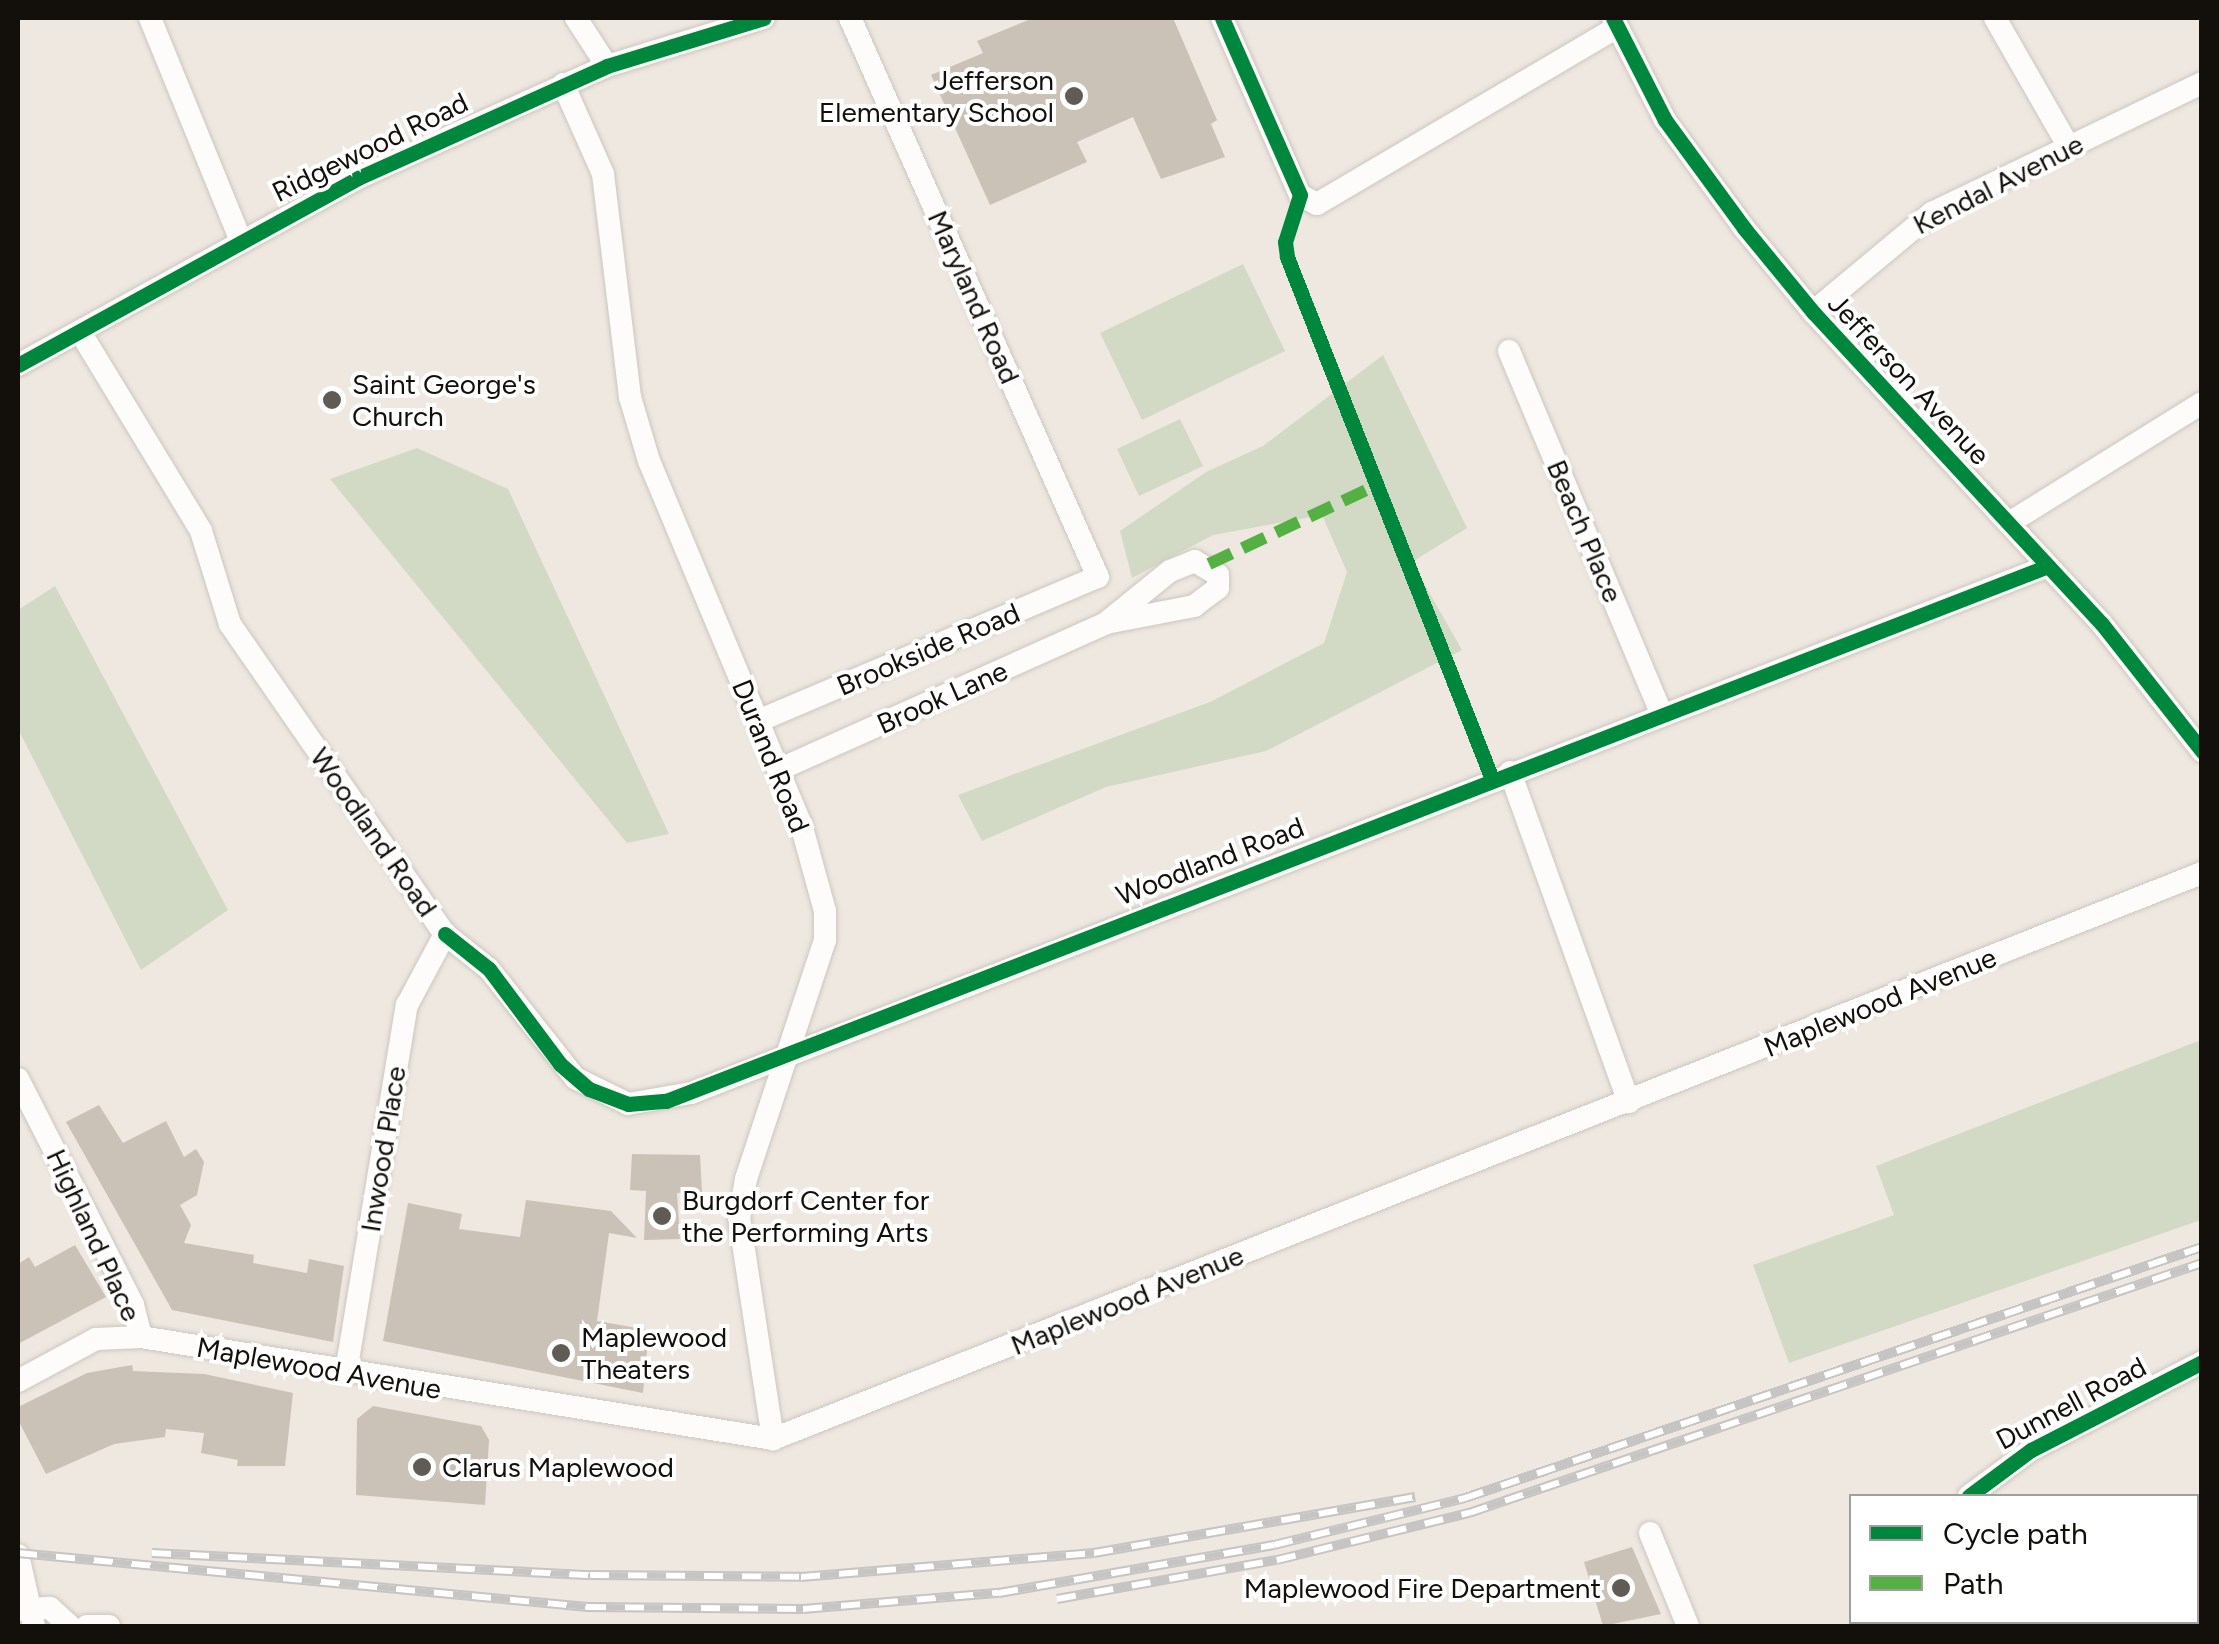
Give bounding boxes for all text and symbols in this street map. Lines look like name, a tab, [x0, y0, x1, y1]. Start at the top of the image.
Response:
place label: Jefferson Elementary School	[819, 63, 1054, 129]
street label: Ridgewood Road	[267, 85, 473, 209]
marker: Jefferson Elementary School	[1063, 85, 1085, 107]
street label: Kendal Avenue	[1907, 127, 2089, 241]
street label: Maryland Road	[921, 205, 1027, 389]
street label: Jefferson Avenue	[1821, 287, 1997, 471]
place label: Saint George's Church	[352, 367, 536, 433]
marker: Saint George's Church	[321, 389, 343, 411]
street label: Beach Place	[1540, 455, 1630, 607]
street label: Brookside Road	[832, 595, 1024, 703]
street label: Brook Lane	[872, 653, 1012, 741]
street label: Durand Road	[725, 675, 817, 837]
street label: Woodland Road	[303, 741, 445, 923]
street label: Woodland Road	[1111, 810, 1309, 912]
street label: Maplewood Avenue	[1759, 940, 2001, 1064]
street label: Inwood Place	[353, 1064, 413, 1234]
street label: Highland Place	[39, 1144, 149, 1326]
place label: Burgdorf Center for the Performing Arts	[682, 1183, 929, 1249]
marker: Burgdorf Center for the Performing Arts	[651, 1205, 673, 1227]
street label: Maplewood Avenue	[1006, 1238, 1248, 1362]
place label: Maplewood Theaters	[581, 1320, 727, 1386]
street label: Maplewood Avenue	[194, 1330, 444, 1406]
marker: Maplewood Theaters	[550, 1342, 572, 1364]
street label: Dunnell Road	[1990, 1349, 2152, 1457]
place label: Clarus Maplewood	[442, 1450, 674, 1484]
marker: Clarus Maplewood	[411, 1456, 433, 1478]
legend	[1849, 1494, 2199, 1624]
text: Cycle path	[1943, 1515, 2088, 1552]
text: Path	[1943, 1565, 2003, 1602]
place label: Maplewood Fire Department	[1244, 1571, 1601, 1605]
marker: Maplewood Fire Department	[1610, 1577, 1632, 1599]

